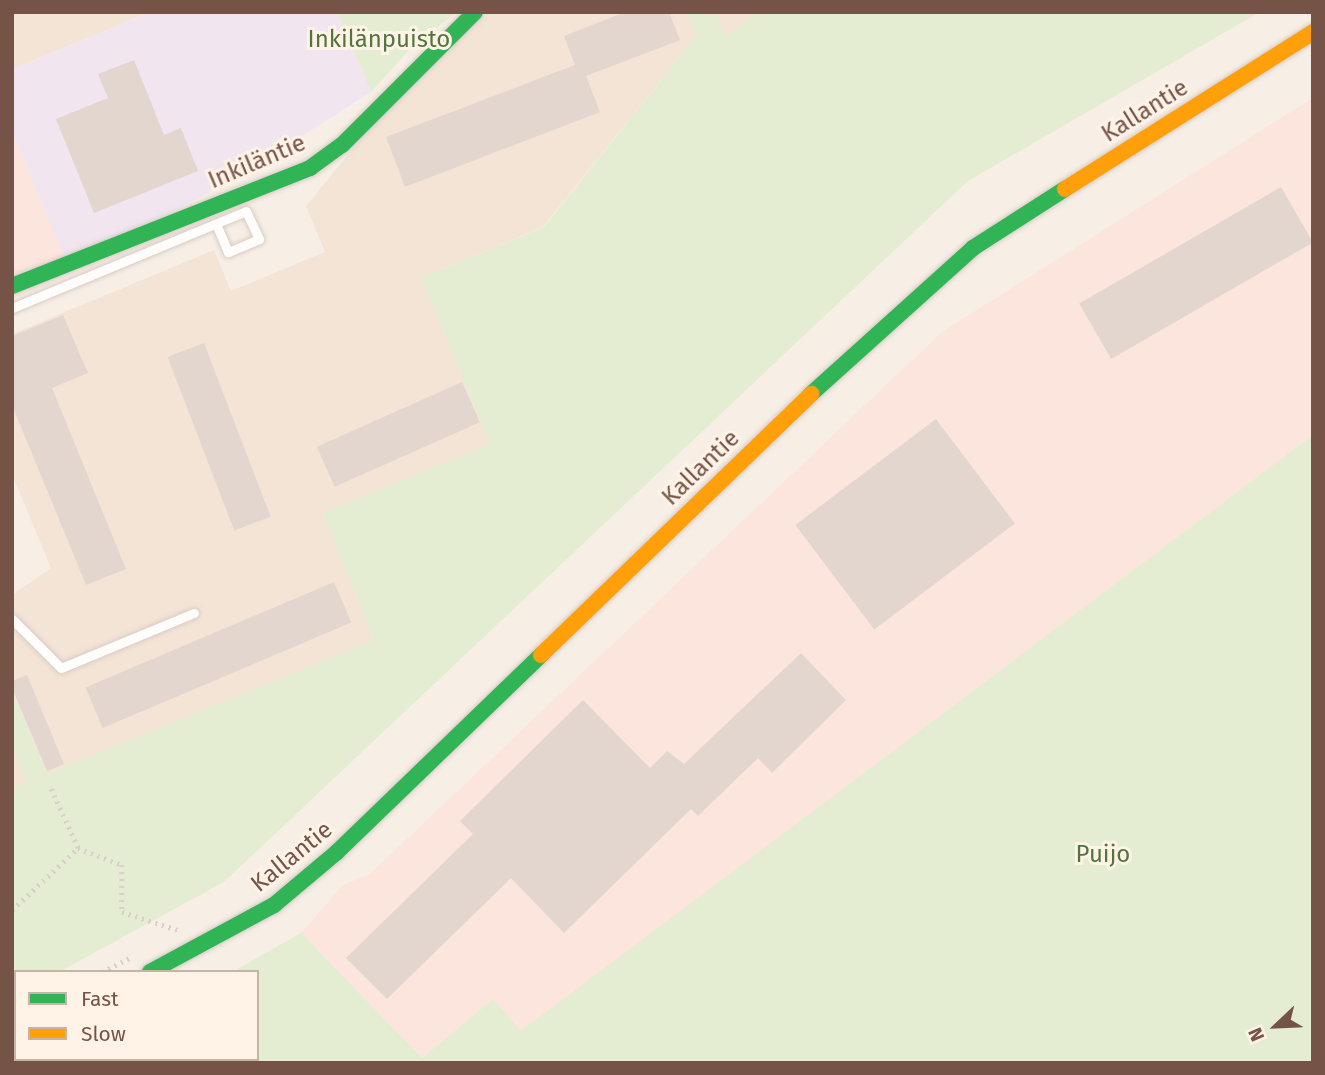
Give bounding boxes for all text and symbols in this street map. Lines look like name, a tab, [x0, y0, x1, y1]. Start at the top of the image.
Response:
park label: Inkilänpuisto	[308, 26, 450, 54]
street label: Kallantie	[1097, 73, 1193, 149]
street label: Inkiläntie	[204, 129, 310, 195]
street label: Kallantie	[656, 424, 746, 512]
street label: Kallantie	[245, 815, 339, 899]
park label: Puijo	[1076, 841, 1130, 869]
legend	[14, 970, 259, 1061]
text: Fast	[81, 986, 119, 1012]
north arrow	[1241, 991, 1311, 1061]
text: Slow	[81, 1021, 126, 1047]
text: N	[1243, 1024, 1269, 1045]

